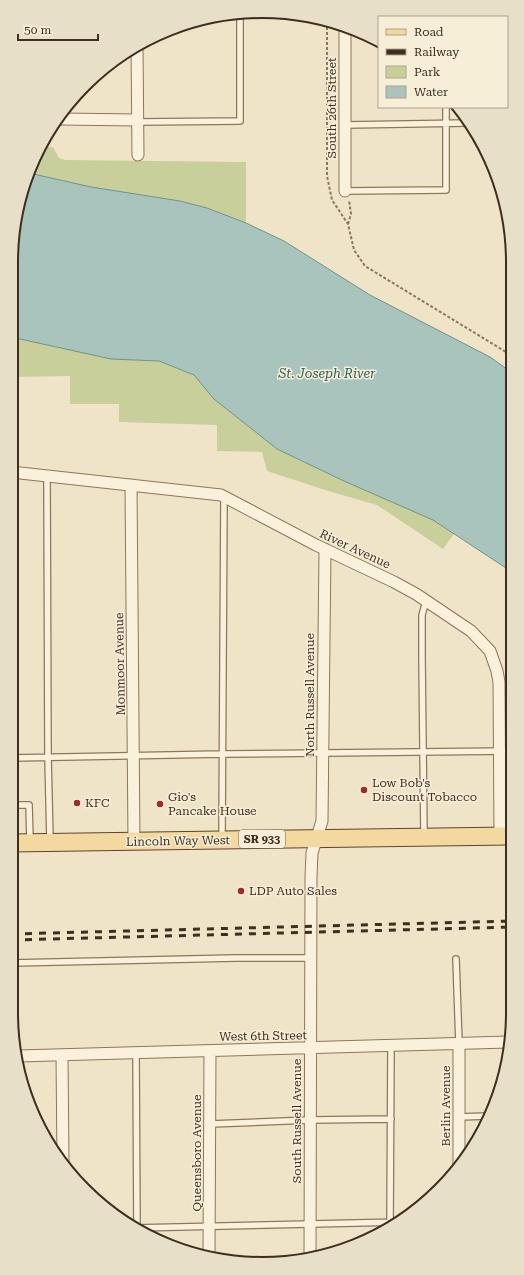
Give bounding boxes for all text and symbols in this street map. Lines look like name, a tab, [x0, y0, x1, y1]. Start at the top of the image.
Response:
scale bar	[18, 16, 98, 42]
legend	[378, 16, 508, 108]
text: 50 m	[24, 23, 51, 37]
text: Road	[414, 25, 444, 39]
text: Railway	[414, 45, 460, 59]
street label: South 26th Street	[325, 57, 339, 158]
text: Park	[414, 65, 441, 79]
text: Water	[414, 85, 448, 99]
water label: St. Joseph River	[277, 366, 376, 381]
street label: River Avenue	[317, 527, 393, 572]
street label: Monmoor Avenue	[112, 612, 128, 716]
street label: North Russell Avenue	[303, 633, 317, 757]
place label: Low Bob's Discount Tobacco	[372, 776, 477, 804]
marker: Low Bob's Discount Tobacco	[359, 785, 369, 795]
place label: Gio's Pancake House	[168, 790, 257, 818]
place label: KFC	[85, 796, 110, 810]
marker: KFC	[72, 798, 82, 808]
marker: Gio's Pancake House	[155, 799, 165, 809]
road number: SR 933	[239, 830, 285, 848]
street label: Lincoln Way West	[126, 833, 231, 849]
place label: LDP Auto Sales	[249, 884, 337, 898]
marker: LDP Auto Sales	[236, 886, 246, 896]
street label: West 6th Street	[219, 1028, 308, 1044]
street label: South Russell Avenue	[290, 1058, 304, 1183]
street label: Berlin Avenue	[439, 1065, 453, 1146]
street label: Queensboro Avenue	[190, 1094, 204, 1212]

